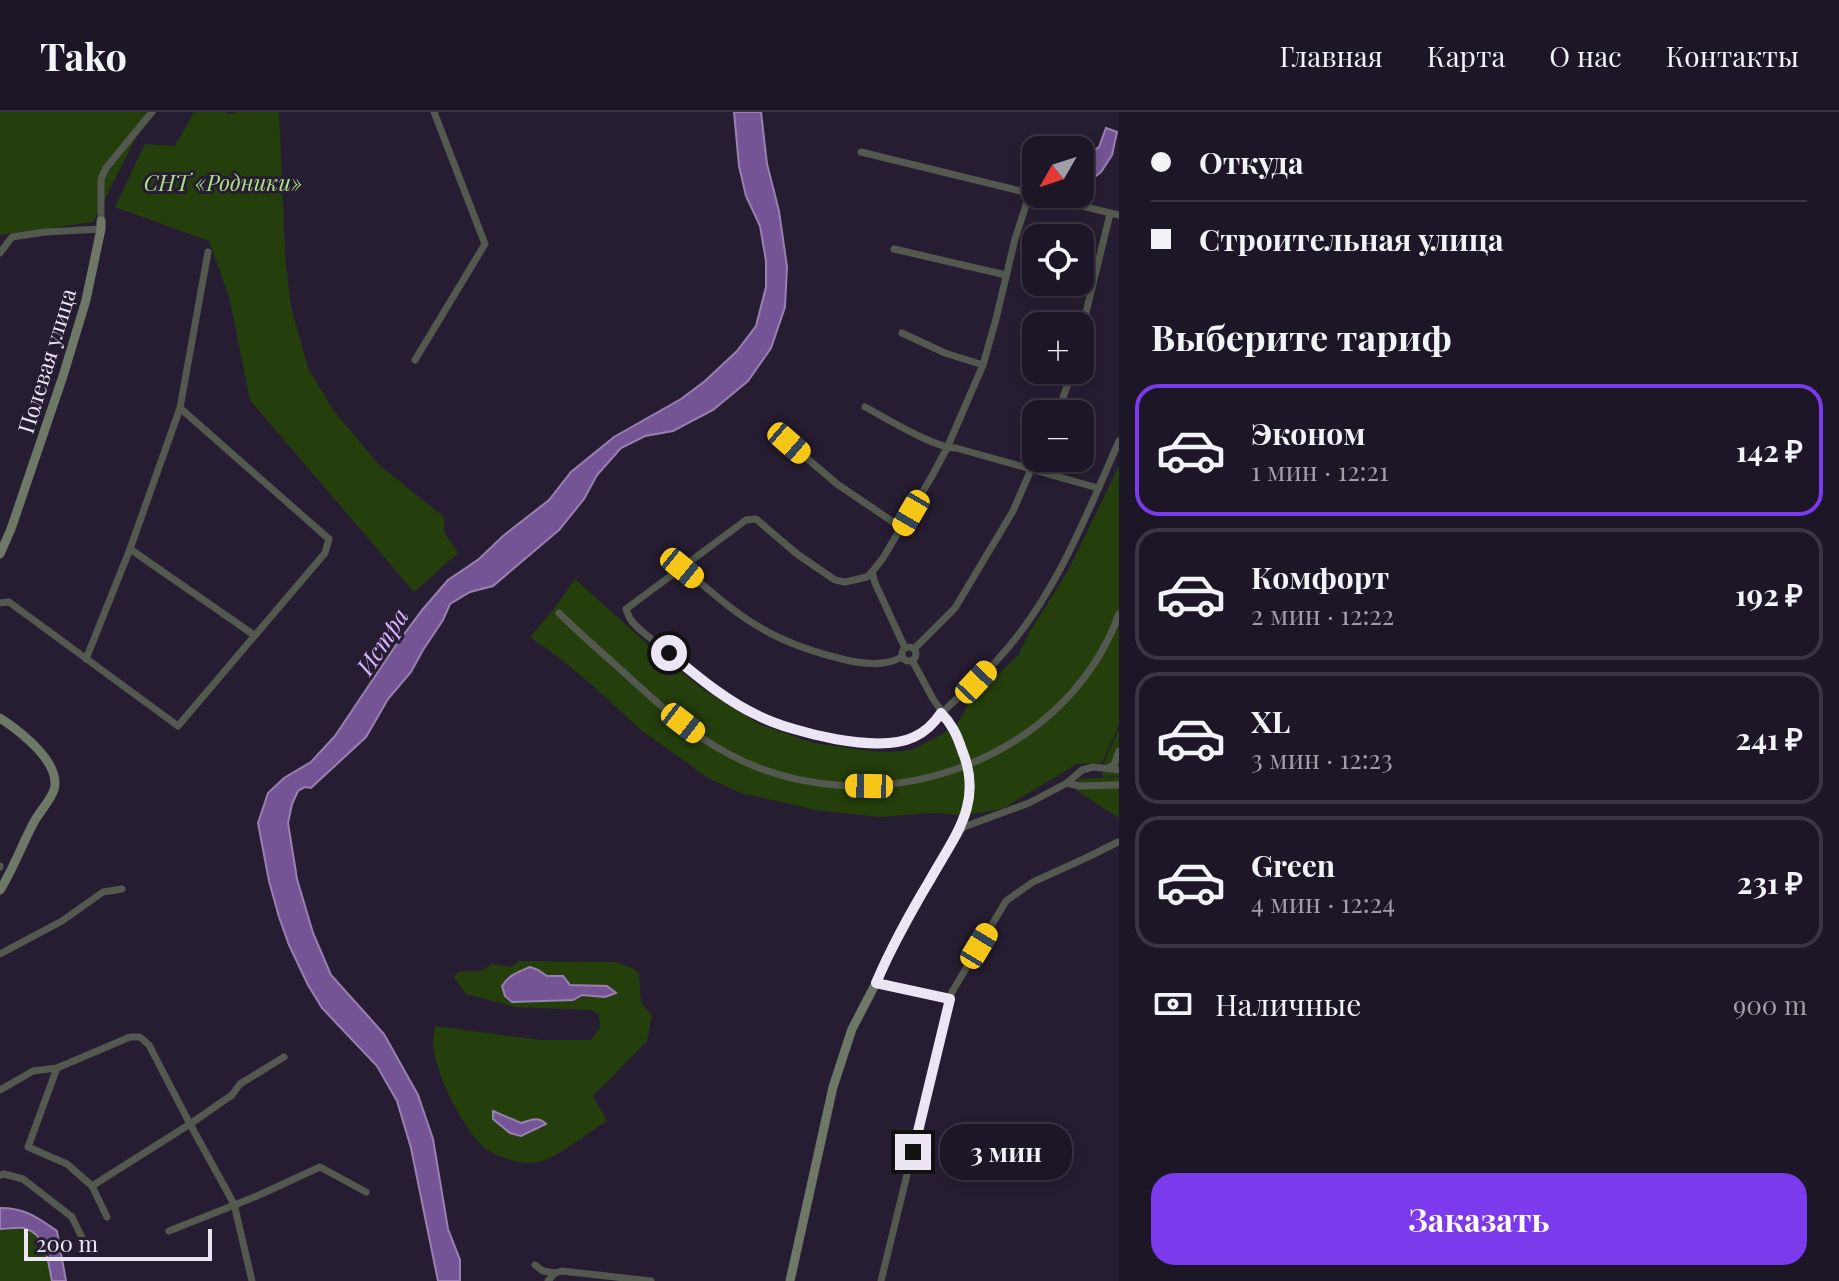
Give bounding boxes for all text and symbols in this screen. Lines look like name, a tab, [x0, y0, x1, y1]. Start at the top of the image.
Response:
text: Tako	[40, 30, 127, 81]
text: Главная	[1280, 37, 1383, 74]
text: Карта	[1427, 37, 1505, 74]
text: О нас	[1549, 37, 1622, 74]
text: Контакты	[1666, 37, 1799, 74]
north arrow	[1022, 136, 1094, 208]
map controls	[1022, 136, 1094, 472]
text: Откуда	[1199, 142, 1303, 182]
park label: СНТ «Родники»	[144, 167, 302, 197]
text: Строительная улица	[1199, 219, 1504, 259]
button: locate	[1022, 224, 1094, 296]
street label: Полевая улица	[10, 285, 82, 437]
button: +	[1022, 312, 1094, 384]
text: Выберите тариф	[1151, 312, 1452, 360]
button: −	[1022, 400, 1094, 472]
text: Эконом	[1251, 413, 1366, 453]
icon: car	[1155, 414, 1227, 486]
car	[763, 418, 815, 468]
text: 142 ₽	[1736, 430, 1803, 470]
text: 1 мин · 12:21	[1251, 453, 1389, 488]
car	[889, 486, 933, 540]
car	[656, 544, 708, 592]
text: Комфорт	[1251, 557, 1389, 597]
icon: car	[1155, 558, 1227, 630]
text: 192 ₽	[1735, 574, 1803, 614]
text: 2 мин · 12:22	[1251, 597, 1394, 632]
water label: Истра	[347, 601, 415, 681]
route start	[651, 635, 687, 671]
car	[951, 656, 1001, 708]
car	[657, 699, 709, 747]
text: XL	[1251, 701, 1290, 741]
icon: car	[1155, 702, 1227, 774]
text: 241 ₽	[1736, 718, 1803, 758]
text: 3 мин · 12:23	[1251, 741, 1393, 776]
car	[845, 774, 893, 798]
text: Green	[1251, 845, 1335, 885]
icon: car	[1155, 846, 1227, 918]
text: 231 ₽	[1737, 862, 1803, 902]
text: 4 мин · 12:24	[1251, 885, 1395, 920]
car	[956, 919, 1002, 973]
icon: cash	[1151, 982, 1195, 1026]
text: Наличные	[1215, 984, 1361, 1024]
text: 900 m	[1733, 987, 1807, 1022]
callout: 3 мин	[941, 1124, 1073, 1180]
route end	[895, 1134, 931, 1170]
text: 3 мин	[970, 1134, 1042, 1169]
button: Заказать	[1151, 1173, 1807, 1265]
scale bar	[24, 1225, 212, 1261]
text: 200 m	[36, 1228, 98, 1258]

